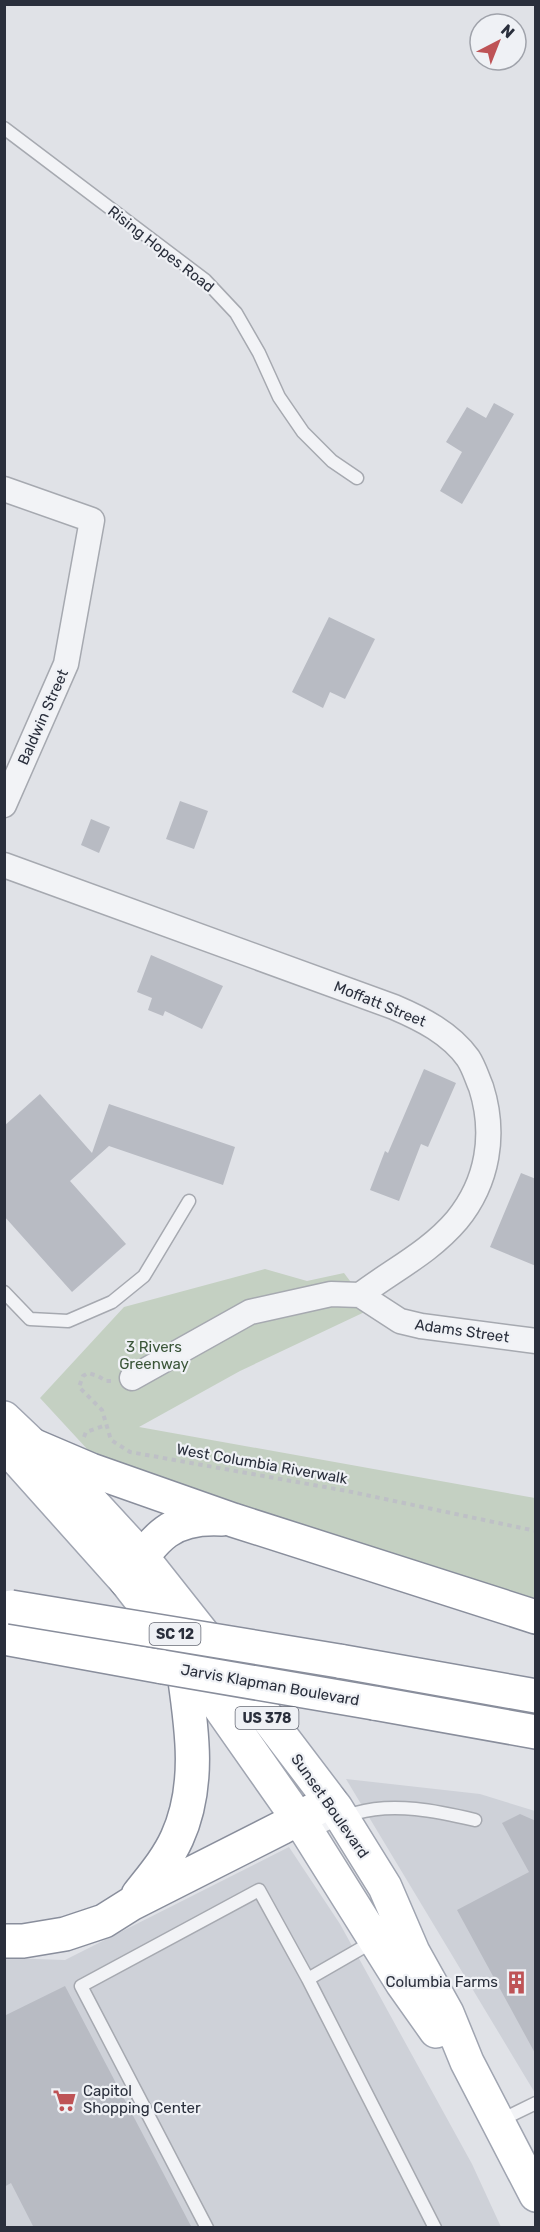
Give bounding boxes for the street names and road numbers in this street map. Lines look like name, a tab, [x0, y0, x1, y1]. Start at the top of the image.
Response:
street label: Rising Hopes Road	[104, 202, 218, 296]
street label: Baldwin Street	[14, 666, 72, 768]
street label: Moffatt Street	[331, 977, 429, 1031]
street label: Adams Street	[414, 1315, 511, 1347]
street label: West Columbia Riverwalk	[175, 1440, 349, 1488]
road number: SC 12	[150, 1623, 201, 1645]
street label: Jarvis Klapman Boulevard	[179, 1660, 361, 1710]
road number: US 378	[236, 1707, 298, 1729]
street label: Sunset Boulevard	[287, 1750, 373, 1862]

